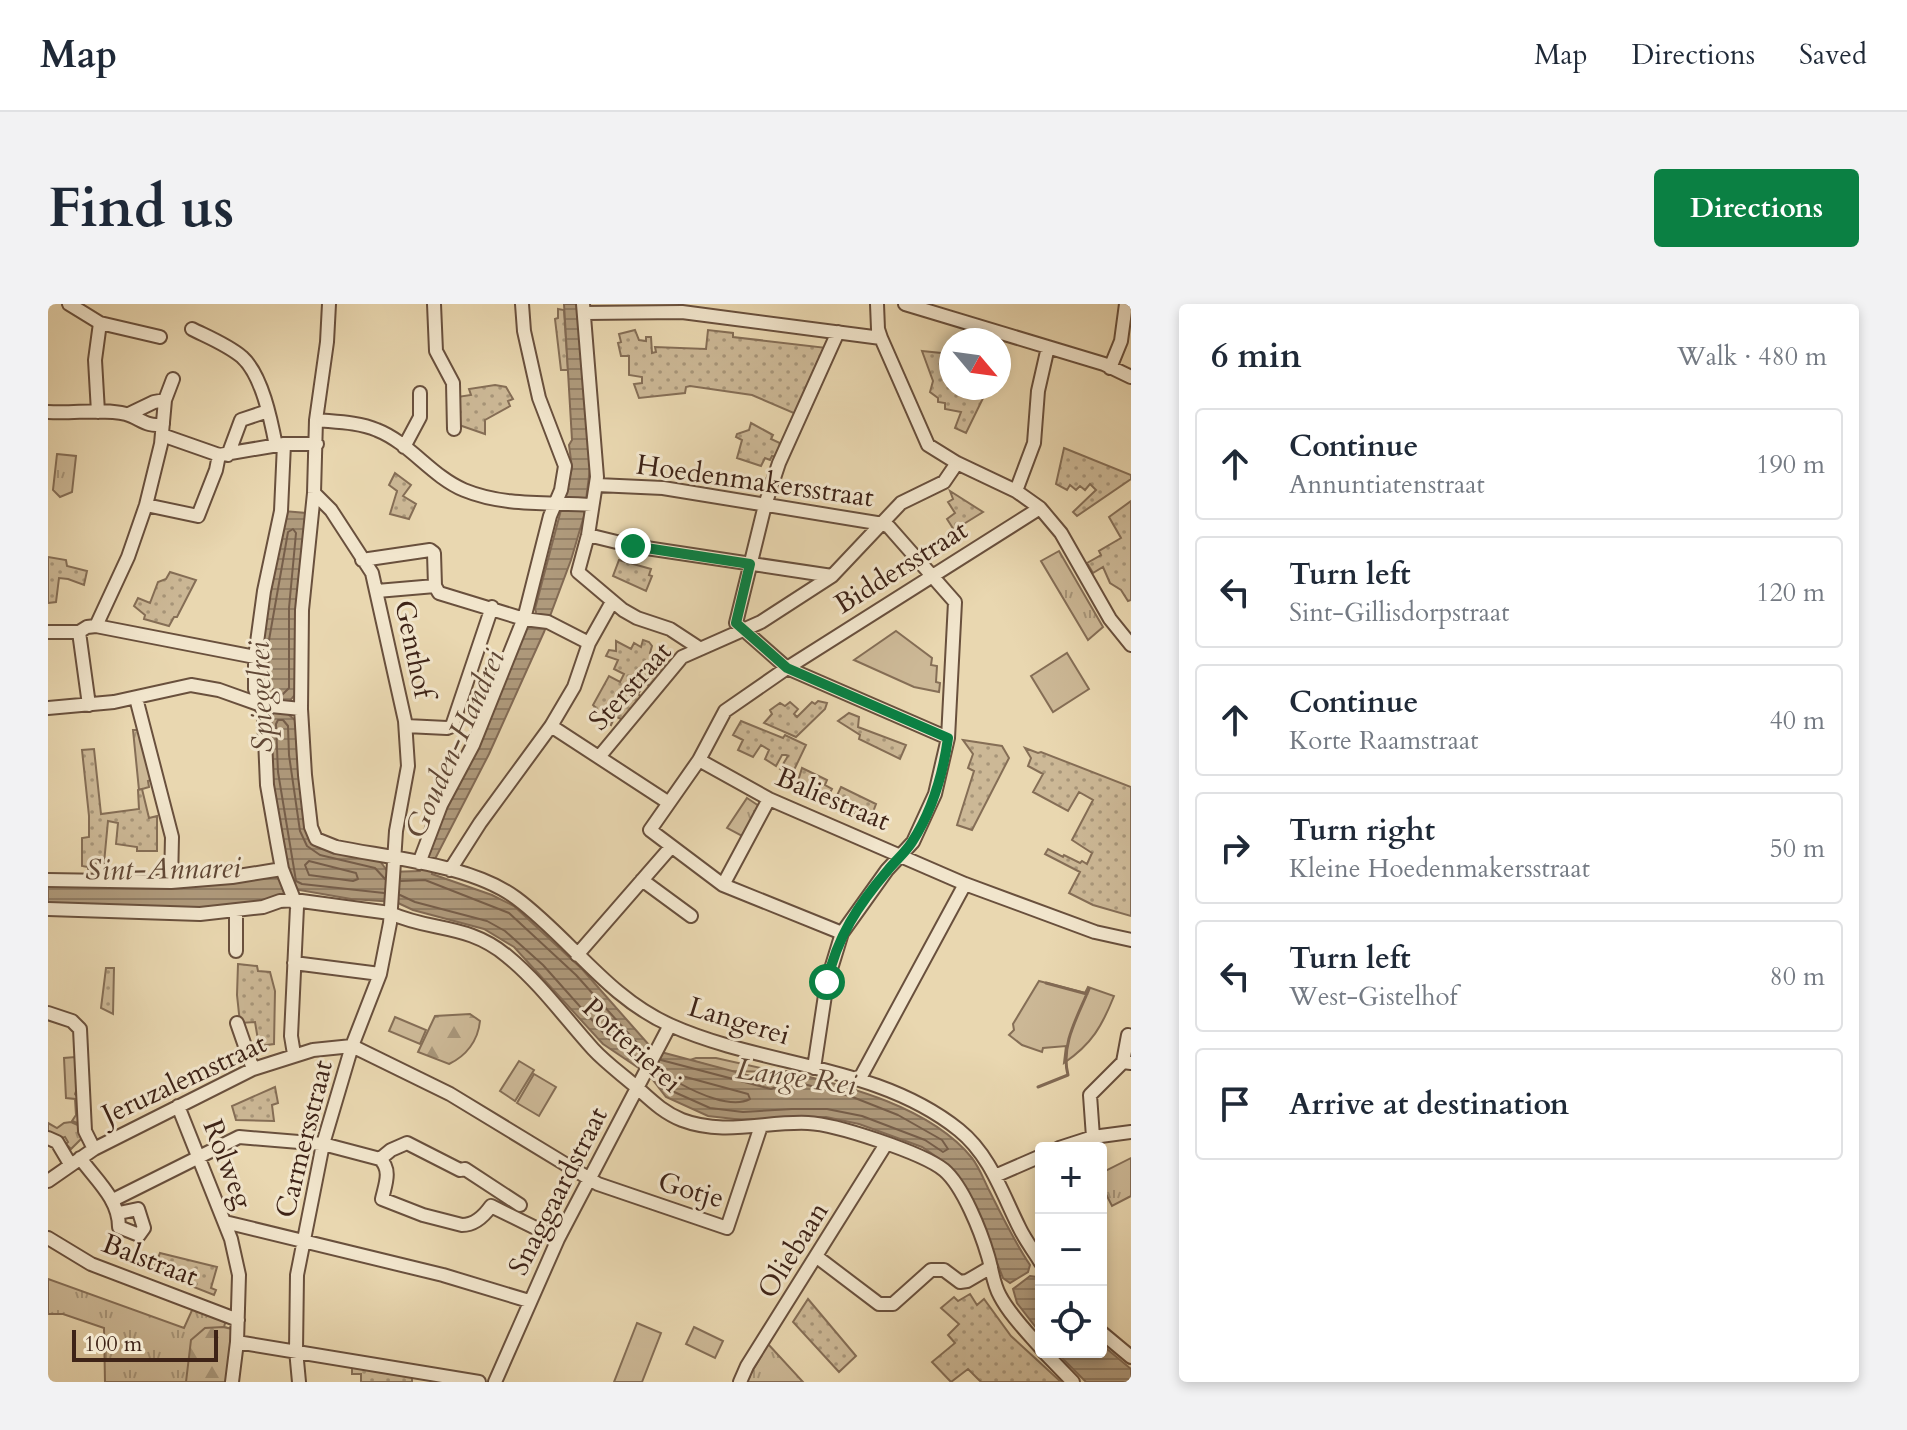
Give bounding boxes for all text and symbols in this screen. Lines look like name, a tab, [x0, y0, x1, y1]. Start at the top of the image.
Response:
text: Map	[40, 29, 117, 81]
text: Map	[1534, 36, 1588, 74]
text: Directions	[1632, 36, 1755, 74]
text: Saved	[1799, 36, 1867, 74]
button: Directions	[1654, 169, 1859, 247]
text: Find us	[48, 171, 234, 246]
north arrow	[939, 328, 1011, 400]
text: 6 min	[1211, 333, 1302, 379]
text: Walk · 480 m	[1677, 339, 1827, 374]
text: Continue	[1289, 426, 1418, 467]
icon: ahead	[1213, 442, 1257, 486]
street label: Hoedenmakersstraat	[634, 446, 876, 516]
text: 190 m	[1756, 447, 1825, 482]
text: Annuntiatenstraat	[1289, 467, 1485, 502]
street label: Biddersstraat	[827, 511, 975, 623]
route end	[615, 528, 651, 564]
text: Turn left	[1289, 554, 1411, 595]
icon: left	[1213, 570, 1257, 614]
text: 120 m	[1756, 575, 1825, 610]
text: Sint-Gillisdorpstraat	[1289, 595, 1509, 630]
street label: Genthof	[385, 597, 444, 706]
street label: Sterstraat	[580, 633, 680, 739]
water label: Spiegelrei	[239, 640, 283, 753]
water label: Gouden-Handrei	[395, 643, 515, 845]
text: Continue	[1289, 682, 1418, 723]
icon: ahead	[1213, 698, 1257, 742]
text: 40 m	[1769, 703, 1825, 738]
text: Korte Raamstraat	[1289, 723, 1478, 758]
street label: Baliestraat	[770, 758, 896, 840]
text: Turn right	[1289, 810, 1435, 851]
icon: right	[1213, 826, 1257, 870]
text: 50 m	[1769, 831, 1825, 866]
water label: Sint-Annarei	[85, 847, 242, 891]
text: Kleine Hoedenmakersstraat	[1289, 851, 1590, 886]
text: Turn left	[1289, 938, 1411, 979]
icon: left	[1213, 954, 1257, 998]
text: 80 m	[1769, 959, 1825, 994]
route start	[809, 964, 845, 1000]
text: West-Gistelhof	[1289, 979, 1458, 1014]
street label: Langerei	[684, 988, 794, 1054]
street label: Potterierei	[574, 989, 690, 1101]
street label: Jeruzalemstraat	[92, 1024, 273, 1135]
water label: Lange Rei	[733, 1048, 860, 1106]
street label: Carmersstraat	[266, 1056, 342, 1222]
icon: arrive	[1213, 1082, 1257, 1126]
text: Arrive at destination	[1289, 1084, 1569, 1125]
street label: Snaggaardstraat	[499, 1100, 617, 1282]
street label: Rolweg	[194, 1114, 262, 1214]
map controls	[1035, 1142, 1107, 1358]
button: +	[1035, 1142, 1107, 1214]
street label: Gotje	[654, 1163, 728, 1217]
street label: Oliebaan	[749, 1194, 838, 1305]
button: −	[1035, 1214, 1107, 1286]
street label: Balstraat	[97, 1224, 203, 1296]
button: locate	[1035, 1286, 1107, 1358]
scale bar	[72, 1326, 218, 1362]
text: 100 m	[84, 1329, 142, 1359]

